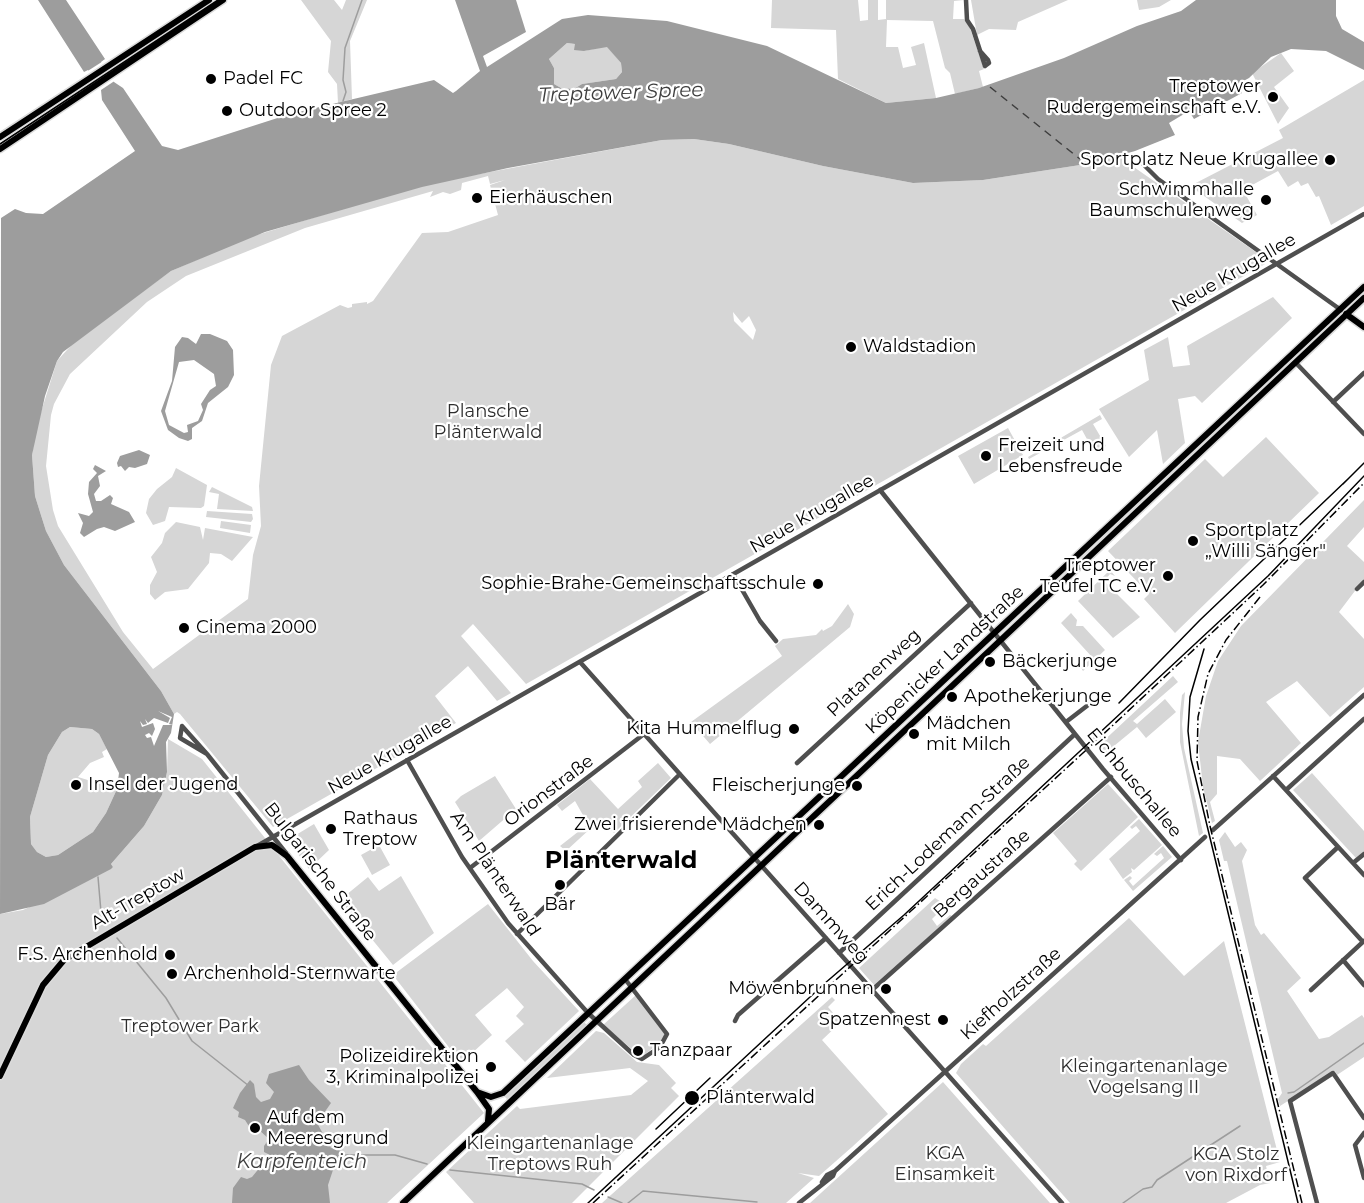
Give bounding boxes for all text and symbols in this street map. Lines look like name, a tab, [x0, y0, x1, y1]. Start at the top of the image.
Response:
place label: Padel FC	[223, 68, 303, 90]
marker: Padel FC	[204, 72, 218, 86]
place label: Treptower Rudergemeinschaft e.V.	[1046, 76, 1261, 118]
water label: Treptower Spree	[538, 78, 704, 108]
marker: Treptower Rudergemeinschaft e.V.	[1266, 90, 1280, 104]
place label: Outdoor Spree 2	[239, 100, 387, 122]
marker: Outdoor Spree 2	[220, 104, 234, 118]
place label: Sportplatz Neue Krugallee	[1080, 149, 1318, 171]
marker: Sportplatz Neue Krugallee	[1323, 153, 1337, 167]
place label: Schwimmhalle Baumschulenweg	[1089, 179, 1254, 222]
place label: Eierhäuschen	[489, 187, 613, 209]
marker: Eierhäuschen	[470, 191, 484, 205]
marker: Schwimmhalle Baumschulenweg	[1259, 193, 1273, 207]
street label: Neue Krugallee	[1168, 229, 1300, 317]
place label: Waldstadion	[863, 336, 977, 358]
marker: Waldstadion	[844, 340, 858, 354]
park label: Plansche Plänterwald	[433, 401, 543, 444]
place label: Freizeit und Lebensfreude	[998, 435, 1122, 478]
marker: Freizeit und Lebensfreude	[979, 449, 993, 463]
street label: Neue Krugallee	[746, 470, 878, 558]
place label: Sportplatz „Willi Sänger"	[1205, 520, 1326, 562]
marker: Sportplatz „Willi Sänger"	[1186, 534, 1200, 548]
place label: Treptower Teufel TC e.V.	[1040, 555, 1156, 598]
marker: Treptower Teufel TC e.V.	[1161, 569, 1175, 583]
place label: Sophie-Brahe-Gemeinschaftsschule	[481, 573, 806, 595]
marker: Sophie-Brahe-Gemeinschaftsschule	[811, 577, 825, 591]
street label: Köpenicker Landstraße	[861, 581, 1029, 739]
place label: Cinema 2000	[196, 617, 317, 639]
marker: Cinema 2000	[177, 621, 191, 635]
street label: Platanenweg	[823, 624, 925, 722]
place label: Bäckerjunge	[1002, 651, 1117, 673]
marker: Bäckerjunge	[983, 655, 997, 669]
place label: Apothekerjunge	[964, 686, 1112, 708]
marker: Apothekerjunge	[945, 690, 959, 704]
street label: Neue Krugallee	[324, 711, 456, 799]
place label: Mädchen mit Milch	[926, 713, 1011, 756]
place label: Kita Hummelflug	[626, 718, 782, 740]
marker: Kita Hummelflug	[787, 722, 801, 736]
street label: Eichbuschallee	[1082, 724, 1186, 842]
marker: Mädchen mit Milch	[907, 727, 921, 741]
street label: Orionstraße	[500, 750, 598, 832]
street label: Erich-Lodemann-Straße	[861, 752, 1035, 916]
place label: Insel der Jugend	[88, 774, 239, 796]
place label: Fleischerjunge	[712, 775, 845, 797]
marker: Insel der Jugend	[69, 778, 83, 792]
marker: Fleischerjunge	[850, 779, 864, 793]
street label: Bulgarische Straße	[259, 798, 381, 946]
place label: Rathaus Treptow	[343, 808, 418, 850]
street label: Am Plänterwald	[445, 808, 545, 940]
place label: Zwei frisierende Mädchen	[574, 814, 807, 836]
marker: Zwei frisierende Mädchen	[812, 818, 826, 832]
marker: Rathaus Treptow	[324, 822, 338, 836]
street label: Bergaustraße	[929, 825, 1035, 923]
district label: Plänterwald	[545, 847, 697, 875]
street label: Alt-Treptow	[87, 863, 189, 935]
marker: Bär	[553, 878, 567, 892]
street label: Dammweg	[789, 878, 873, 968]
place label: Bär	[544, 894, 576, 916]
street label: Kiefholzstraße	[956, 943, 1066, 1045]
place label: F.S. Archenhold	[17, 944, 158, 966]
marker: F.S. Archenhold	[163, 948, 177, 962]
place label: Archenhold-Sternwarte	[184, 963, 396, 985]
marker: Archenhold-Sternwarte	[165, 967, 179, 981]
place label: Möwenbrunnen	[728, 978, 874, 1000]
marker: Möwenbrunnen	[879, 982, 893, 996]
place label: Spatzennest	[819, 1009, 931, 1031]
marker: Spatzennest	[936, 1013, 950, 1027]
park label: Treptower Park	[121, 1016, 259, 1038]
place label: Tanzpaar	[650, 1040, 732, 1062]
marker: Tanzpaar	[631, 1044, 645, 1058]
place label: Polizeidirektion 3, Kriminalpolizei	[326, 1046, 479, 1088]
park label: Kleingartenanlage Vogelsang II	[1060, 1056, 1228, 1098]
marker: Polizeidirektion 3, Kriminalpolizei	[484, 1060, 498, 1074]
place label: Plänterwald	[706, 1087, 815, 1109]
marker: Plänterwald	[683, 1089, 701, 1107]
place label: Auf dem Meeresgrund	[267, 1107, 389, 1150]
marker: Auf dem Meeresgrund	[248, 1121, 262, 1135]
park label: Kleingartenanlage Treptows Ruh	[466, 1133, 634, 1176]
park label: KGA Einsamkeit	[895, 1143, 995, 1186]
park label: KGA Stolz von Rixdorf	[1185, 1144, 1287, 1186]
water label: Karpfenteich	[237, 1150, 367, 1174]

